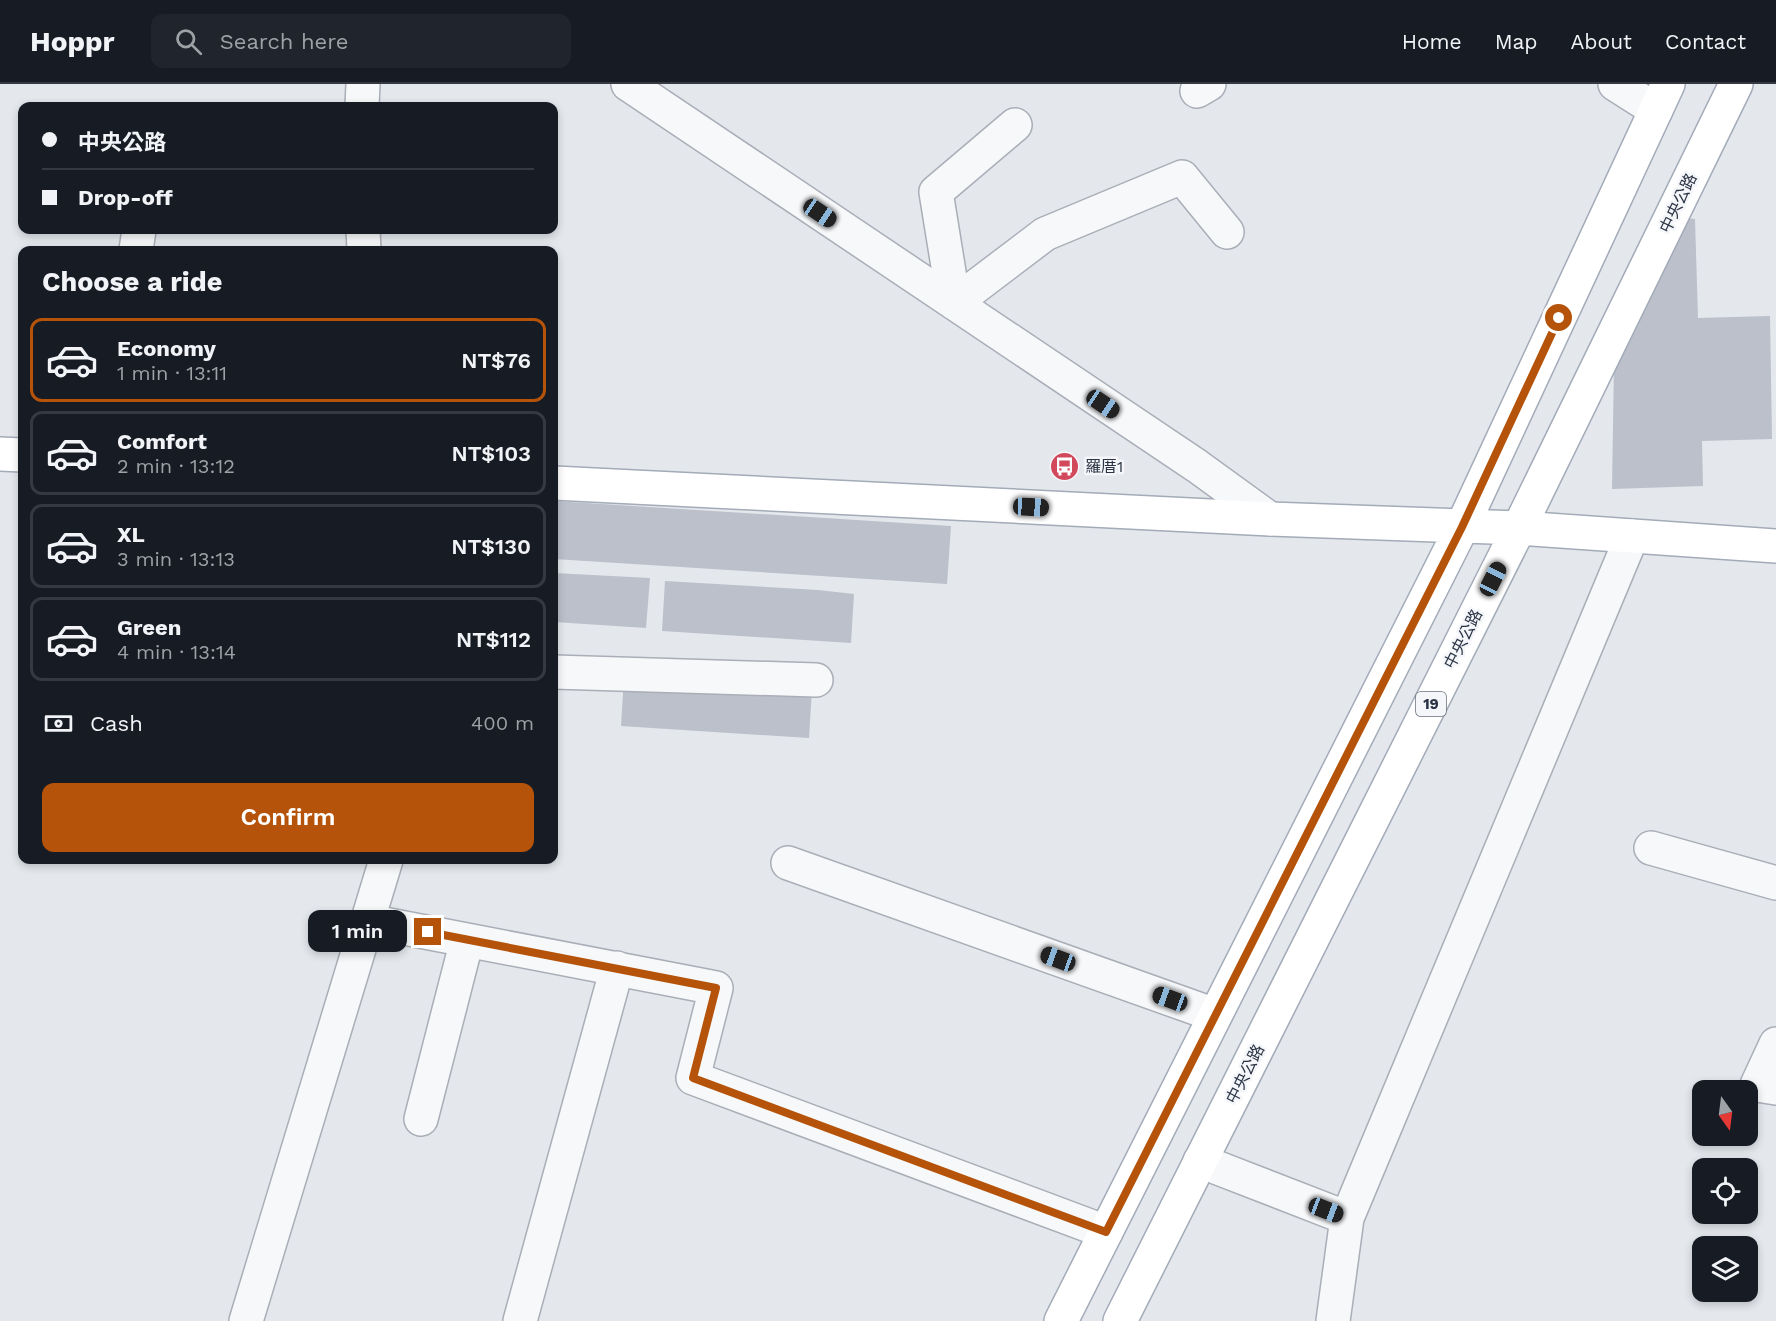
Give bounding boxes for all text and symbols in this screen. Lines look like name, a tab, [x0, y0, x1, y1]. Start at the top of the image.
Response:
search box	[151, 14, 571, 68]
text: Hoppr	[30, 25, 115, 58]
icon: search	[172, 25, 205, 58]
text: Search here	[220, 29, 349, 54]
text: Home	[1402, 29, 1462, 54]
text: Map	[1495, 29, 1538, 54]
text: About	[1571, 29, 1632, 54]
text: Contact	[1665, 29, 1746, 54]
text: 中央公路	[78, 130, 166, 155]
street label: 中央公路	[1655, 170, 1701, 236]
text: Drop-off	[78, 185, 173, 210]
car	[800, 195, 840, 231]
text: Choose a ride	[42, 266, 222, 298]
route start	[1545, 304, 1572, 331]
icon: car	[45, 333, 99, 387]
text: Economy	[117, 336, 216, 361]
text: NT$76	[461, 348, 531, 373]
text: 1 min · 13:11	[117, 361, 227, 385]
car	[1083, 386, 1123, 422]
icon: car	[45, 426, 99, 480]
text: Comfort	[117, 429, 207, 454]
text: NT$103	[451, 441, 531, 466]
bus stop icon: 羅厝1	[1048, 450, 1080, 482]
text: 2 min · 13:12	[117, 454, 235, 478]
place label: 羅厝1	[1085, 457, 1123, 476]
car	[1013, 497, 1049, 517]
icon: car	[45, 519, 99, 573]
text: XL	[117, 522, 145, 547]
text: NT$130	[451, 534, 531, 559]
text: 3 min · 13:13	[117, 547, 235, 571]
car	[1477, 559, 1509, 599]
street label: 中央公路	[1440, 606, 1486, 672]
icon: car	[45, 612, 99, 666]
text: Green	[117, 615, 181, 640]
text: NT$112	[456, 627, 531, 652]
text: 4 min · 13:14	[117, 640, 236, 664]
road number: 19	[1416, 692, 1446, 716]
icon: cash	[42, 707, 75, 740]
text: Cash	[90, 711, 143, 736]
text: 400 m	[471, 711, 534, 735]
button: Confirm	[42, 783, 534, 852]
callout: 1 min	[308, 911, 407, 953]
route end	[414, 918, 441, 945]
text: 1 min	[332, 919, 383, 943]
car	[1038, 944, 1078, 974]
car	[1150, 984, 1190, 1014]
street label: 中央公路	[1222, 1041, 1268, 1107]
north arrow	[1692, 1080, 1758, 1146]
map controls	[1692, 1080, 1758, 1302]
button: locate	[1692, 1158, 1758, 1224]
car	[1306, 1195, 1346, 1225]
button: layers	[1692, 1236, 1758, 1302]

